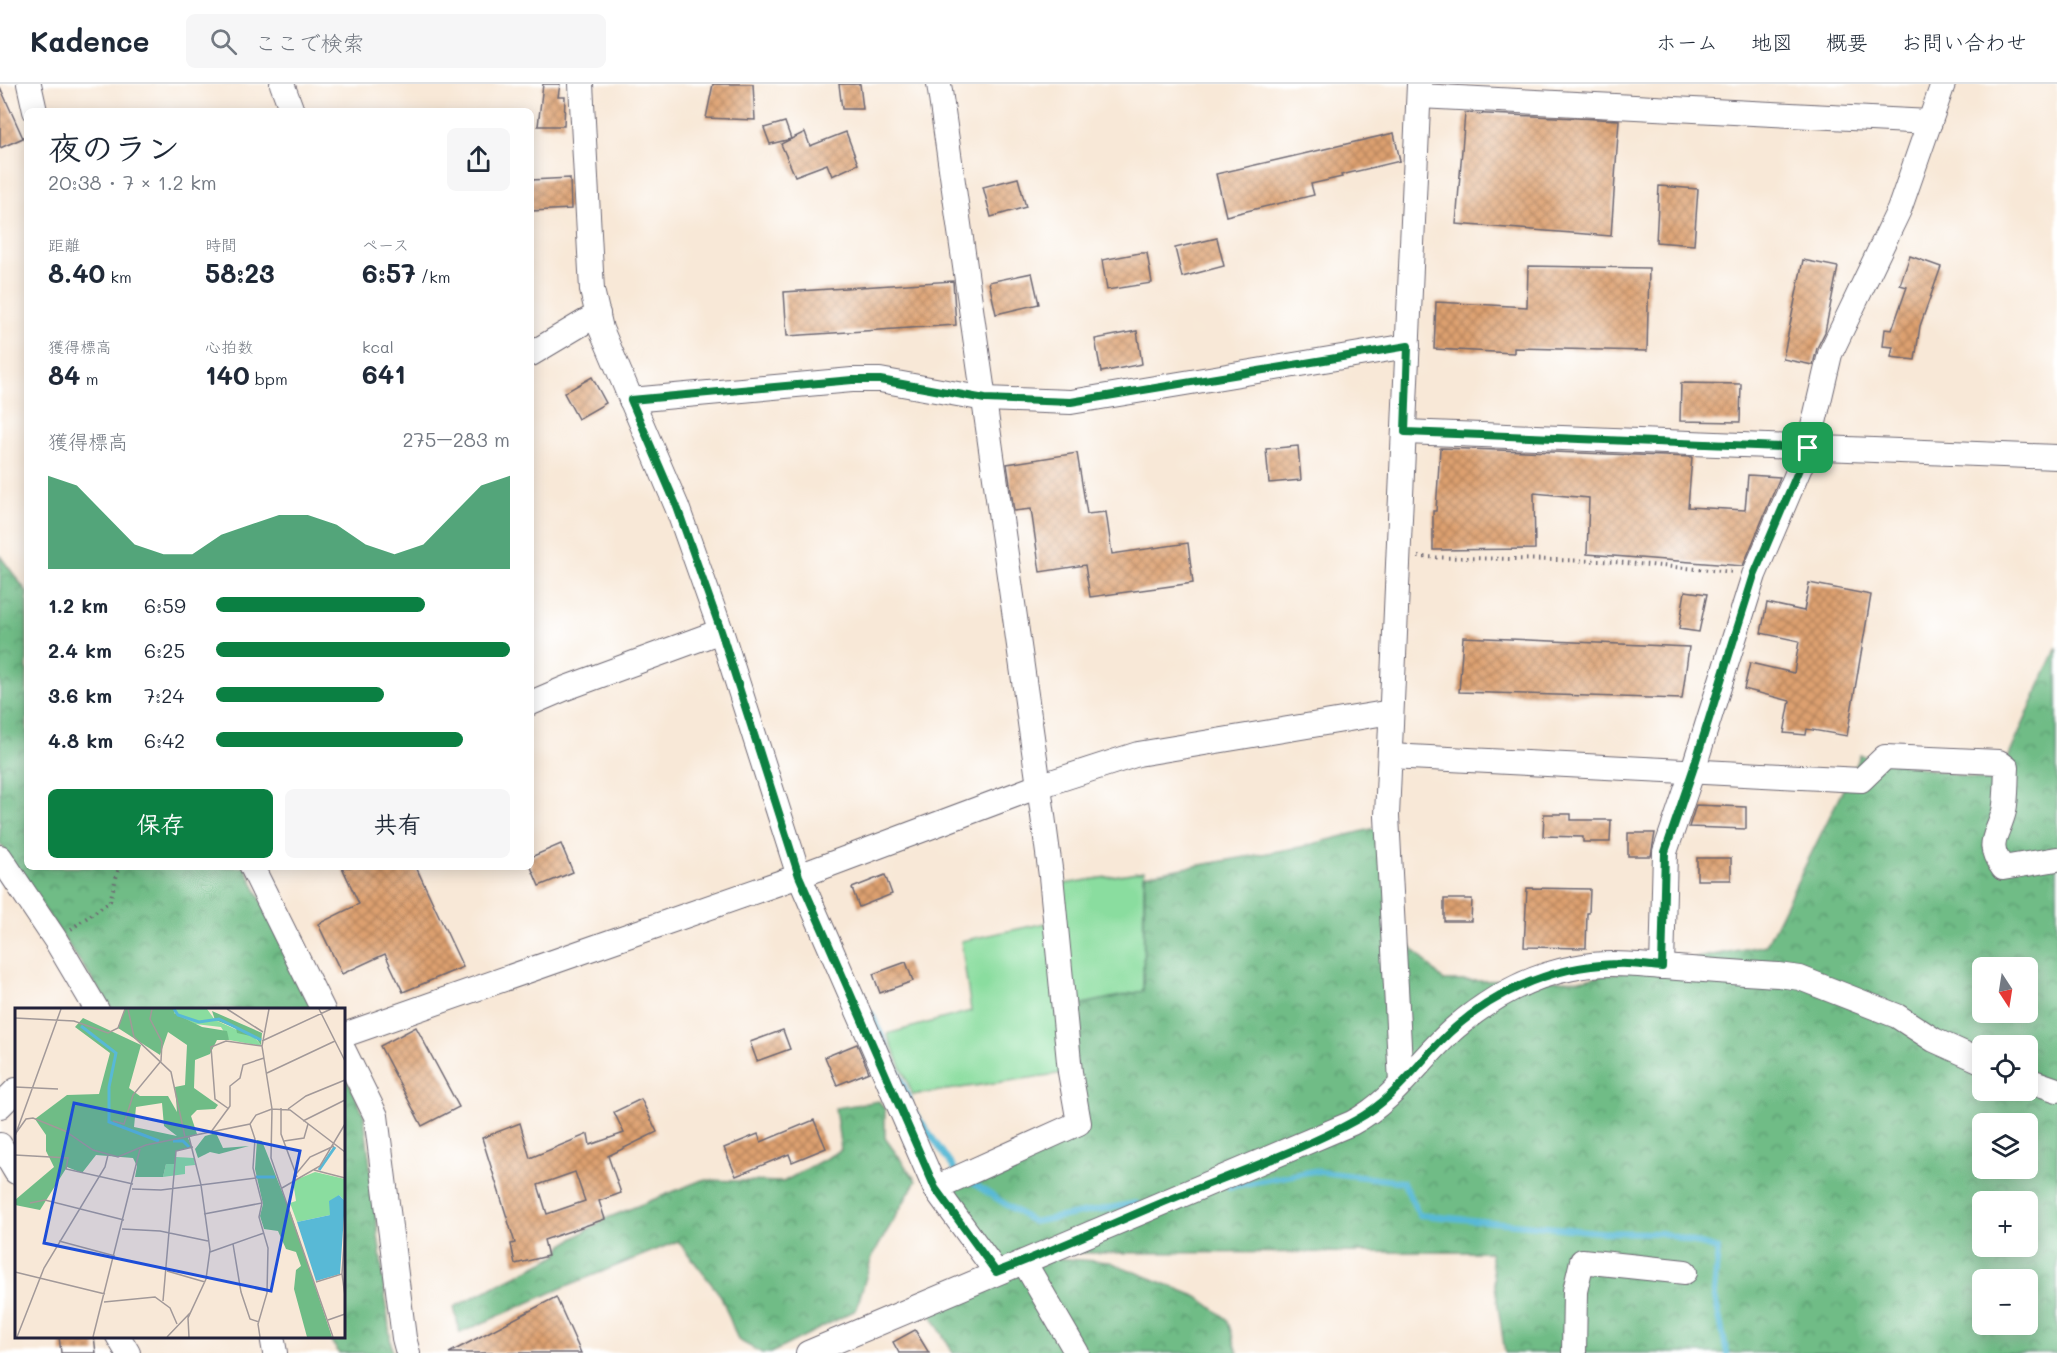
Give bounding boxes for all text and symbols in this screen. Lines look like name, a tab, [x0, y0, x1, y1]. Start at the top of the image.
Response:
search box	[186, 14, 606, 68]
text: Kadence	[30, 23, 150, 59]
icon: search	[207, 25, 240, 58]
text: ここで検索	[255, 28, 365, 57]
text: ホーム	[1656, 28, 1718, 55]
text: 地図	[1751, 28, 1793, 55]
text: 概要	[1826, 28, 1868, 55]
text: お問い合わせ	[1901, 28, 2027, 55]
text: 夜のラン	[48, 125, 180, 168]
button: share	[447, 128, 510, 191]
text: 20:38 · 7 × 1.2 km	[48, 169, 217, 195]
text: 距離	[48, 234, 80, 255]
text: 時間	[205, 234, 237, 255]
text: ペース	[362, 234, 409, 255]
text: 8.40	[48, 256, 105, 290]
text: 58:23	[205, 256, 275, 290]
text: 6:57	[362, 256, 416, 290]
text: km	[105, 266, 132, 287]
text: /km	[416, 266, 450, 287]
text: 獲得標高	[48, 336, 112, 357]
text: 心拍数	[205, 336, 253, 357]
text: kcal	[362, 336, 394, 357]
text: 641	[362, 357, 406, 391]
text: 84	[48, 358, 81, 392]
text: 140	[205, 358, 250, 392]
text: m	[81, 368, 98, 389]
text: bpm	[250, 368, 288, 389]
pin	[1782, 422, 1833, 473]
text: 275–283 m	[402, 426, 510, 452]
text: 獲得標高	[48, 428, 128, 454]
icon: arrive	[1791, 431, 1824, 464]
text: 1.2 km	[48, 592, 108, 618]
text: 6:59	[144, 592, 186, 618]
text: 2.4 km	[48, 637, 112, 663]
text: 6:25	[144, 637, 185, 663]
text: 3.6 km	[48, 682, 112, 708]
text: 7:24	[144, 682, 184, 708]
text: 4.8 km	[48, 727, 113, 753]
text: 6:42	[144, 727, 185, 753]
button: 保存	[48, 789, 273, 858]
button: 共有	[285, 789, 510, 858]
north arrow	[1972, 957, 2038, 1023]
map controls	[1972, 957, 2038, 1335]
inset map	[15, 1008, 345, 1338]
button: locate	[1972, 1035, 2038, 1101]
button: layers	[1972, 1113, 2038, 1179]
button: +	[1972, 1191, 2038, 1257]
button: −	[1972, 1269, 2038, 1335]

